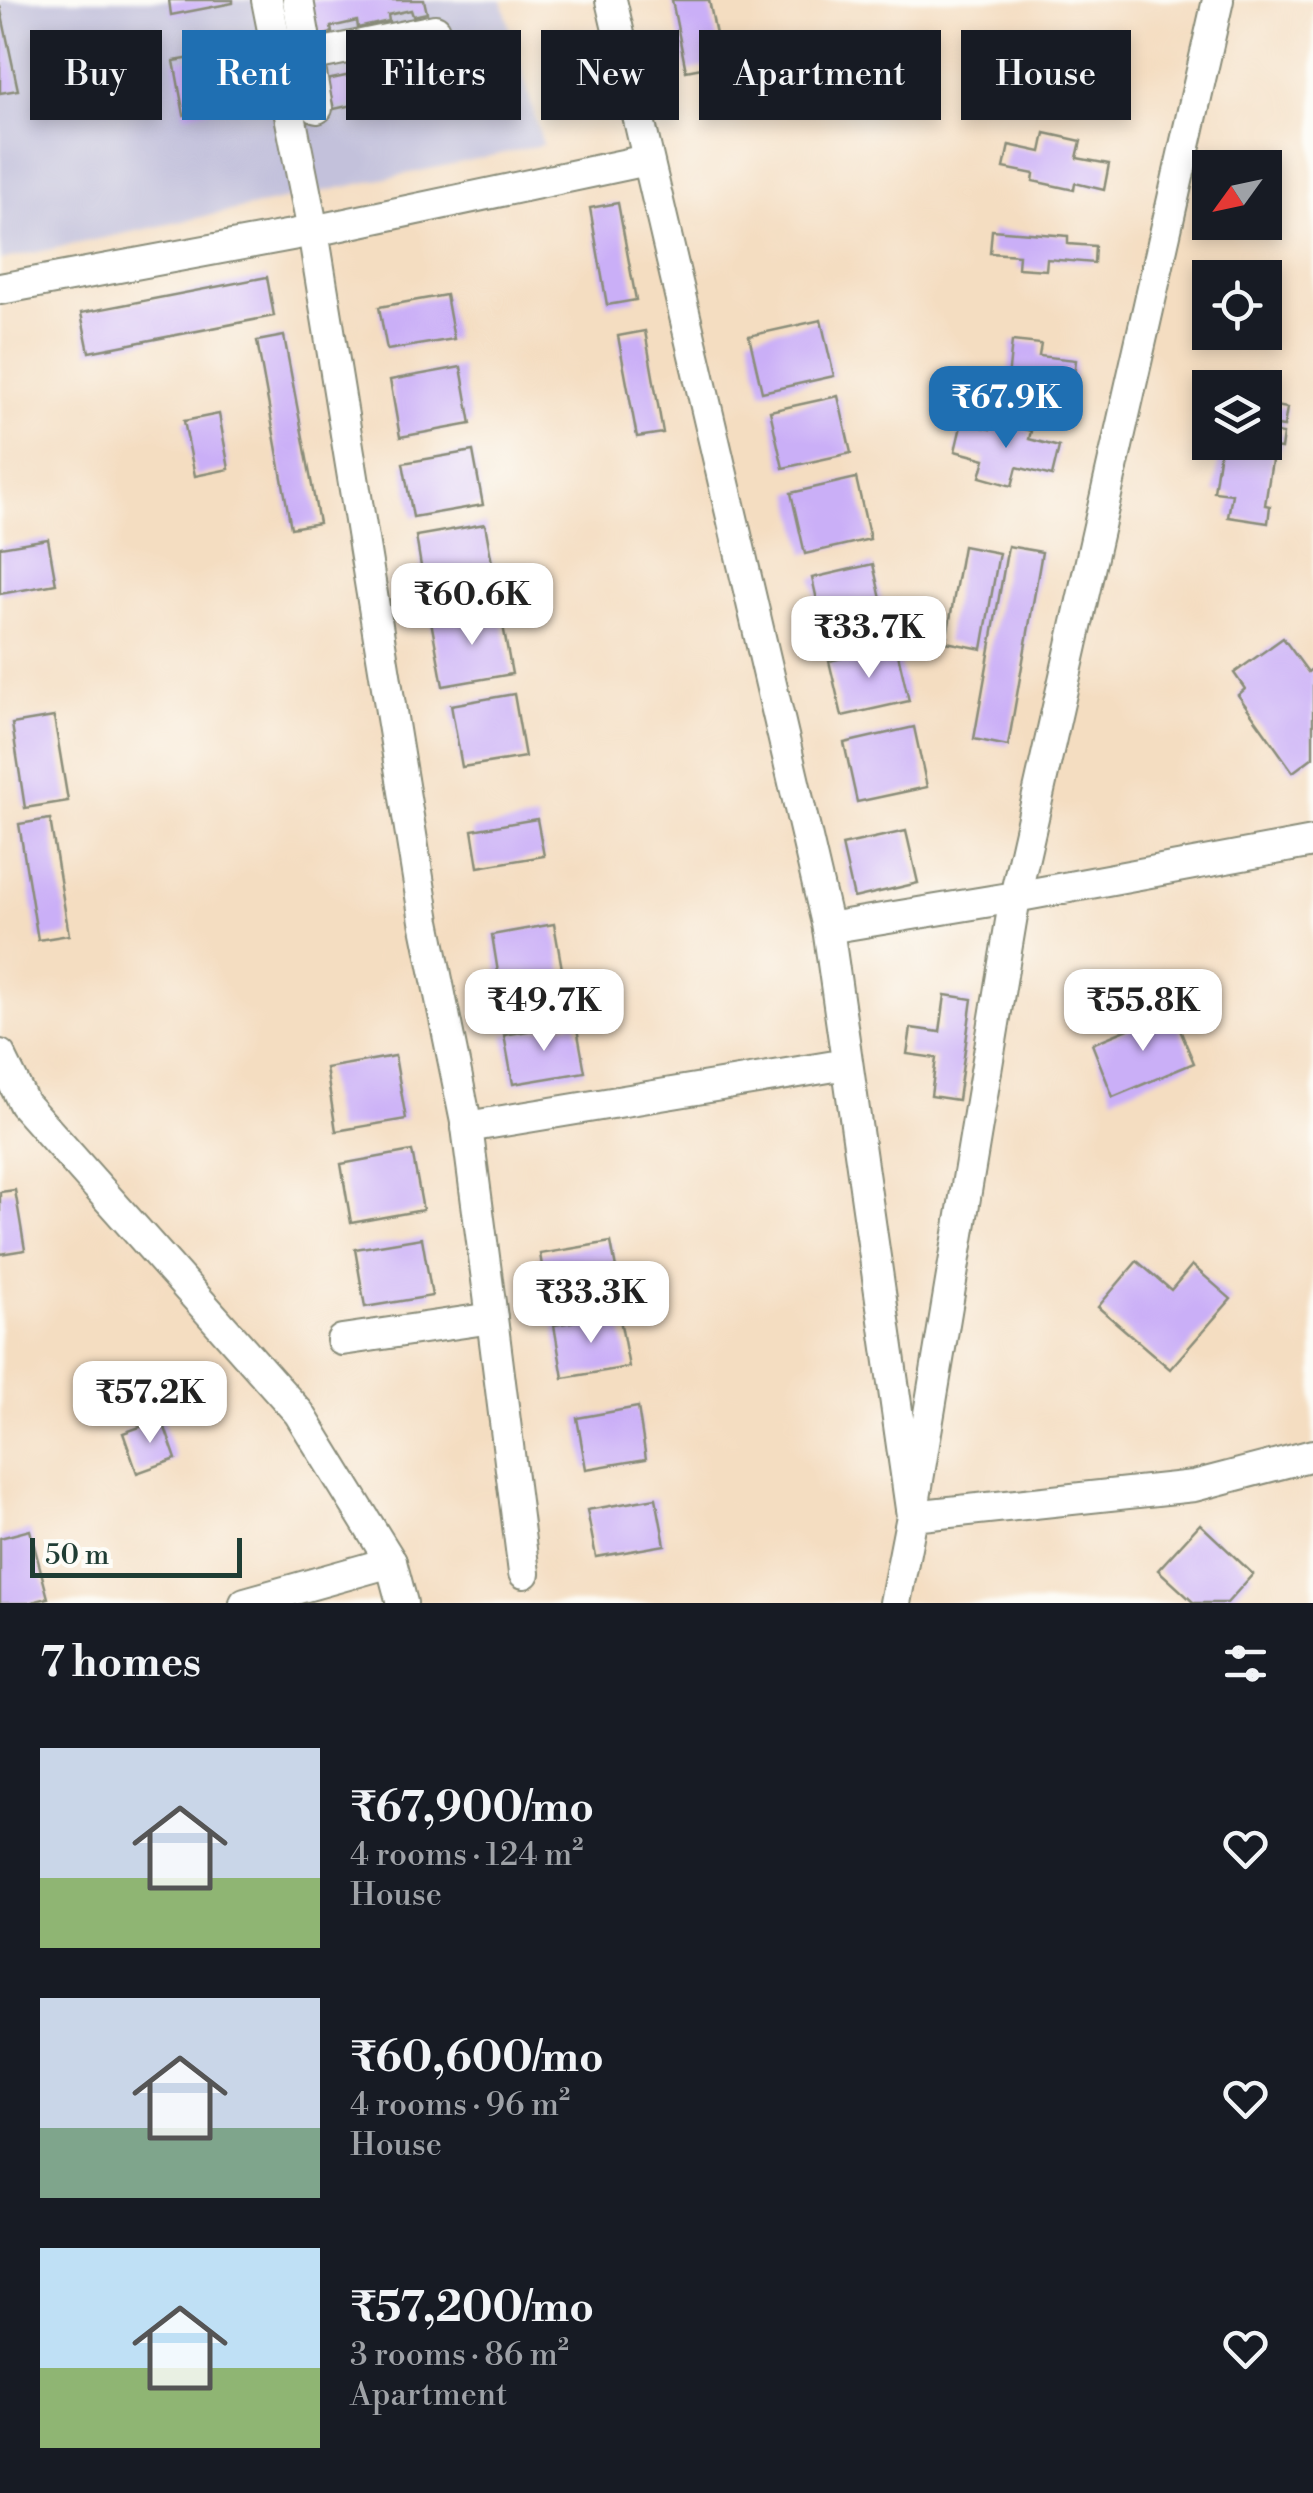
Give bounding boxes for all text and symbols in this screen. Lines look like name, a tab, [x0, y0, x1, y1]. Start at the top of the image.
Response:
chip: Buy	[30, 30, 162, 120]
chip: Rent	[182, 30, 326, 120]
chip: Filters	[346, 30, 521, 120]
chip: New	[541, 30, 679, 120]
chip: Apartment	[699, 30, 941, 120]
chip: House	[961, 30, 1131, 120]
north arrow	[1192, 150, 1282, 240]
map controls	[1192, 150, 1282, 460]
button: locate	[1192, 260, 1282, 350]
pin: ₹67.9K	[925, 366, 1087, 451]
button: layers	[1192, 370, 1282, 460]
text: ₹67.9K	[951, 378, 1061, 418]
pin: ₹60.6K	[391, 563, 553, 648]
text: ₹60.6K	[413, 575, 531, 615]
pin: ₹33.7K	[788, 596, 950, 681]
text: ₹33.7K	[813, 608, 925, 648]
pin: ₹49.7K	[463, 969, 625, 1054]
pin: ₹55.8K	[1062, 969, 1224, 1054]
text: ₹49.7K	[487, 981, 601, 1021]
text: ₹55.8K	[1086, 981, 1200, 1021]
pin: ₹33.3K	[510, 1261, 672, 1346]
text: ₹33.3K	[535, 1273, 647, 1313]
pin: ₹57.2K	[69, 1361, 231, 1446]
text: ₹57.2K	[95, 1373, 205, 1413]
scale bar	[30, 1533, 242, 1578]
text: 50 m	[45, 1538, 109, 1573]
icon: filters	[1218, 1636, 1273, 1691]
text: 7 homes	[40, 1637, 201, 1690]
text: ₹67,900/mo	[350, 1782, 594, 1835]
icon: home	[120, 1788, 240, 1908]
icon: heart	[1218, 1821, 1273, 1876]
text: 4 rooms · 124 m²	[350, 1835, 583, 1875]
text: House	[350, 1875, 442, 1915]
text: ₹60,600/mo	[350, 2032, 604, 2085]
icon: home	[120, 2038, 240, 2158]
icon: heart	[1218, 2071, 1273, 2126]
text: 4 rooms · 96 m²	[350, 2085, 570, 2125]
text: House	[350, 2125, 442, 2165]
text: ₹57,200/mo	[350, 2282, 594, 2335]
icon: home	[120, 2288, 240, 2408]
icon: heart	[1218, 2321, 1273, 2376]
text: 3 rooms · 86 m²	[350, 2335, 569, 2375]
text: Apartment	[350, 2375, 507, 2415]

